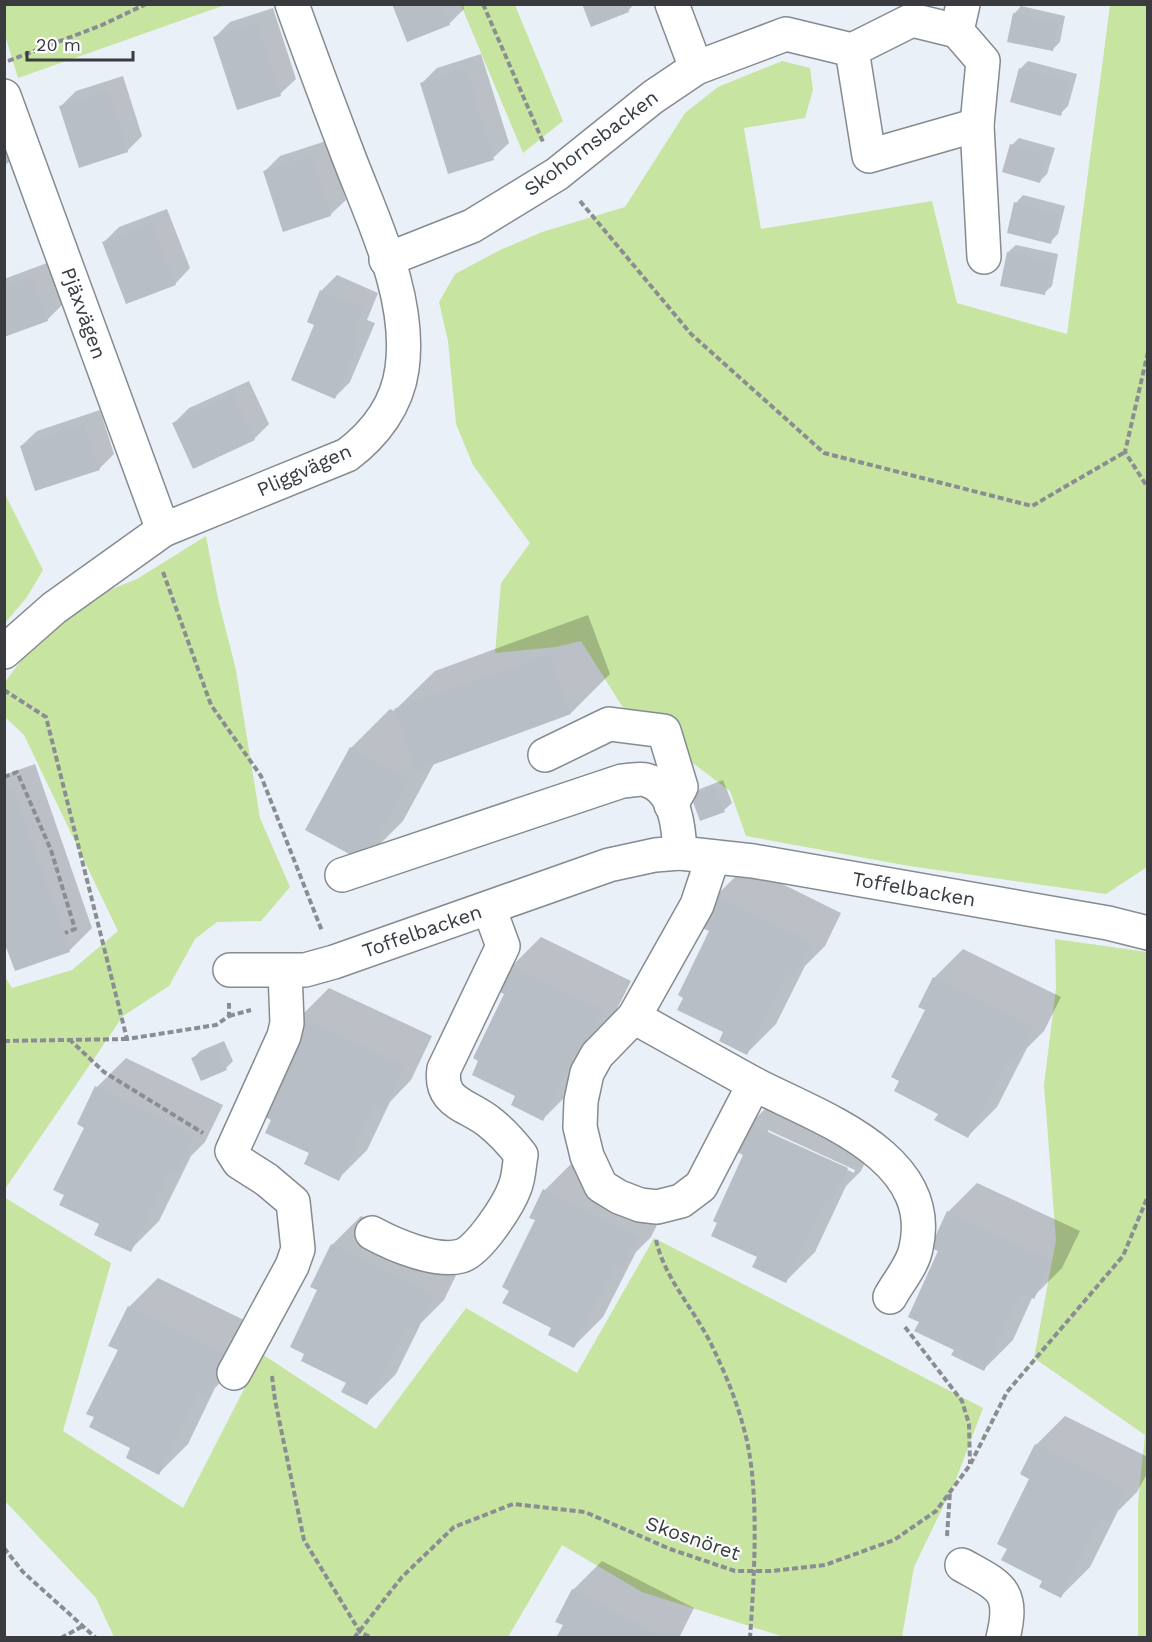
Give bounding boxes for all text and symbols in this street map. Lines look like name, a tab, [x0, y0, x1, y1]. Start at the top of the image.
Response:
scale bar	[27, 24, 134, 62]
text: 20 m	[36, 34, 81, 55]
street label: Skohornsbacken	[519, 85, 663, 201]
street label: Pjäxvägen	[56, 264, 112, 362]
street label: Pliggvägen	[253, 439, 355, 501]
street label: Toffelbacken	[850, 866, 978, 912]
street label: Toffelbacken	[359, 899, 485, 963]
street label: Skosnöret	[643, 1511, 744, 1566]

